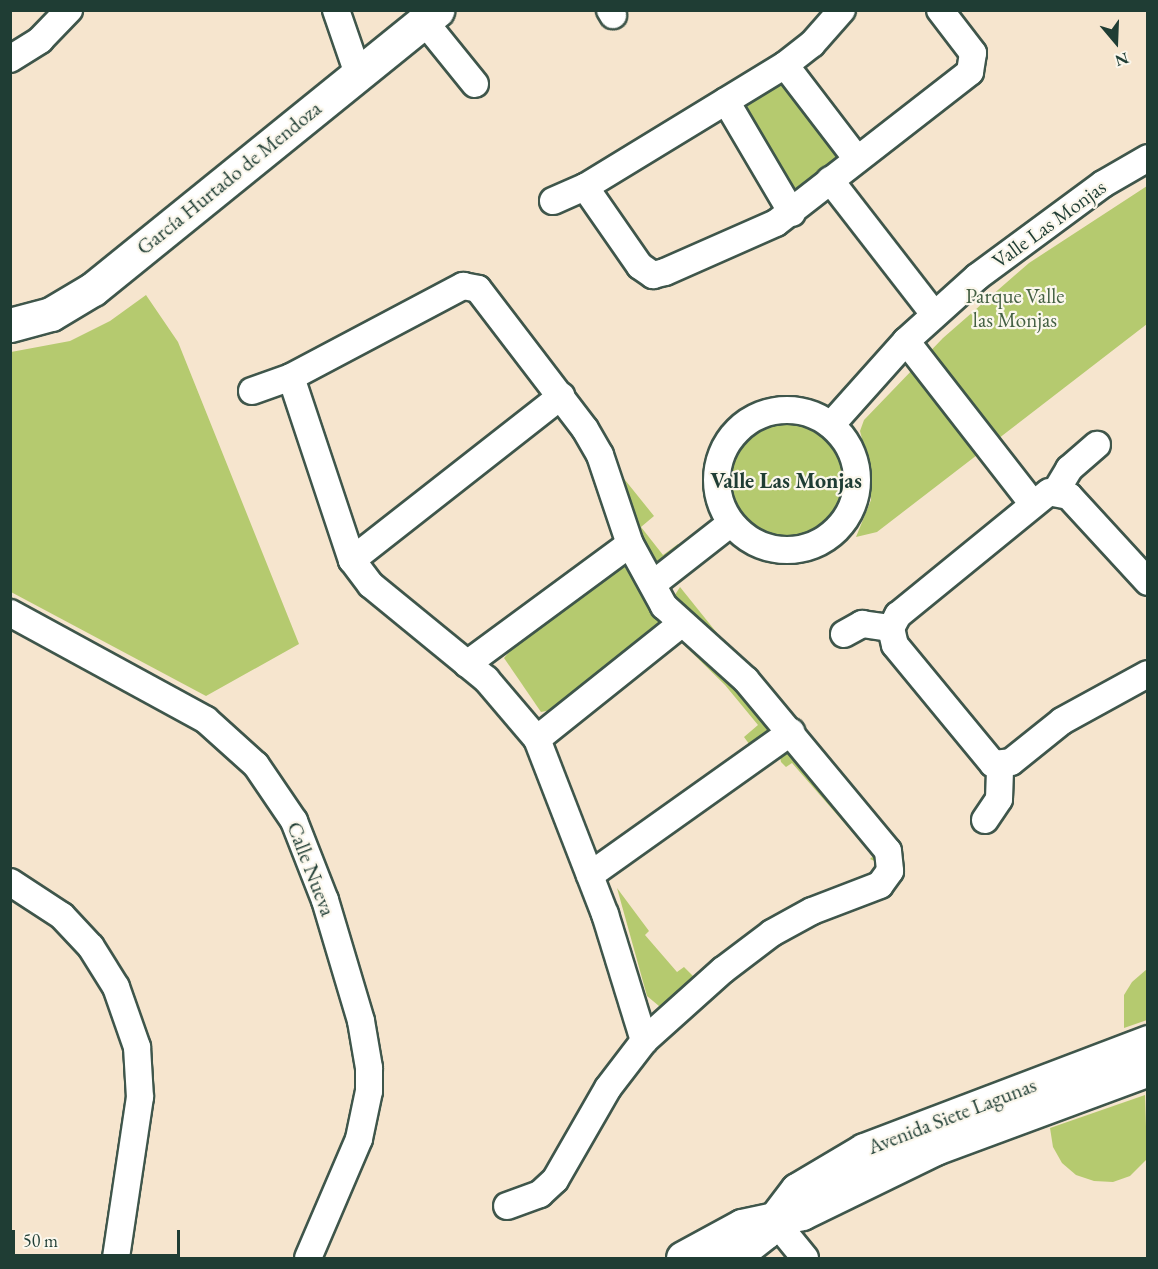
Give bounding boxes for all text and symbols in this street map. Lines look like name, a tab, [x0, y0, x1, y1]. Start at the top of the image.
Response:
north arrow	[1086, 12, 1146, 72]
text: N	[1112, 47, 1132, 72]
street label: García Hurtado de Mendoza	[132, 96, 326, 260]
street label: Valle Las Monjas	[987, 174, 1111, 274]
park label: Parque Valle las Monjas	[965, 283, 1065, 333]
district label: Valle Las Monjas	[710, 468, 862, 494]
street label: Calle Nueva	[282, 818, 340, 920]
street label: Avenida Siete Lagunas	[864, 1072, 1040, 1160]
scale bar	[15, 1218, 183, 1256]
text: 50 m	[23, 1229, 58, 1252]

